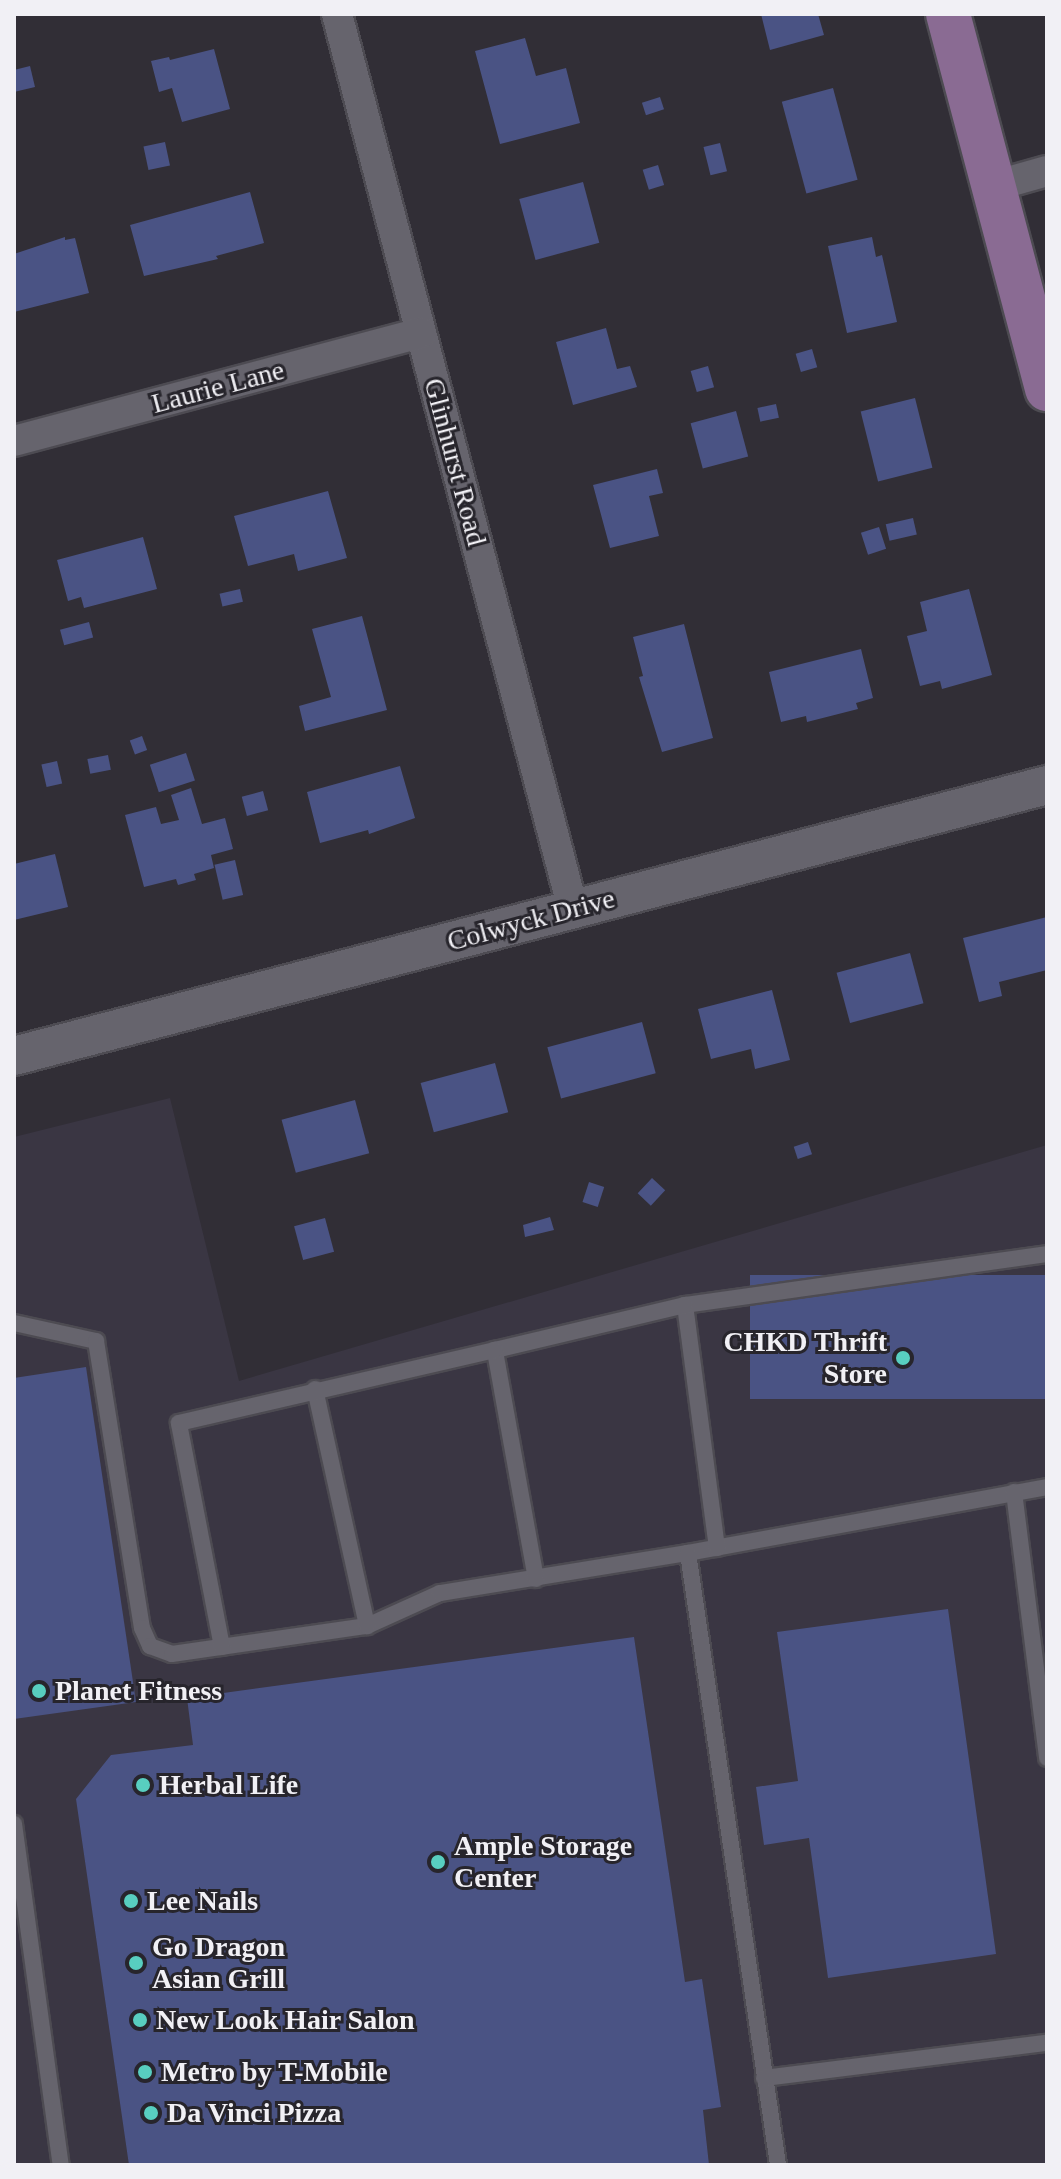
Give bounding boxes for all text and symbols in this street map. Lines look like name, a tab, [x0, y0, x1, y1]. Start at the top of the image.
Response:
street label: Laurie Lane	[148, 353, 288, 421]
street label: Glinhurst Road	[417, 375, 493, 549]
street label: Colwyck Drive	[444, 882, 618, 958]
place label: CHKD Thrift Store	[723, 1325, 887, 1391]
marker: CHKD Thrift Store	[894, 1349, 912, 1367]
place label: Planet Fitness	[55, 1674, 222, 1708]
marker: Planet Fitness	[30, 1682, 48, 1700]
place label: Herbal Life	[159, 1768, 298, 1802]
marker: Herbal Life	[134, 1776, 152, 1794]
place label: Ample Storage Center	[454, 1829, 632, 1895]
marker: Ample Storage Center	[429, 1853, 447, 1871]
place label: Lee Nails	[147, 1884, 258, 1918]
marker: Lee Nails	[122, 1892, 140, 1910]
place label: Go Dragon Asian Grill	[152, 1930, 285, 1996]
marker: Go Dragon Asian Grill	[127, 1954, 145, 1972]
place label: New Look Hair Salon	[156, 2003, 415, 2037]
marker: New Look Hair Salon	[131, 2011, 149, 2029]
place label: Metro by T-Mobile	[161, 2055, 388, 2089]
marker: Metro by T-Mobile	[136, 2063, 154, 2081]
place label: Da Vinci Pizza	[167, 2096, 342, 2130]
marker: Da Vinci Pizza	[142, 2104, 160, 2122]

